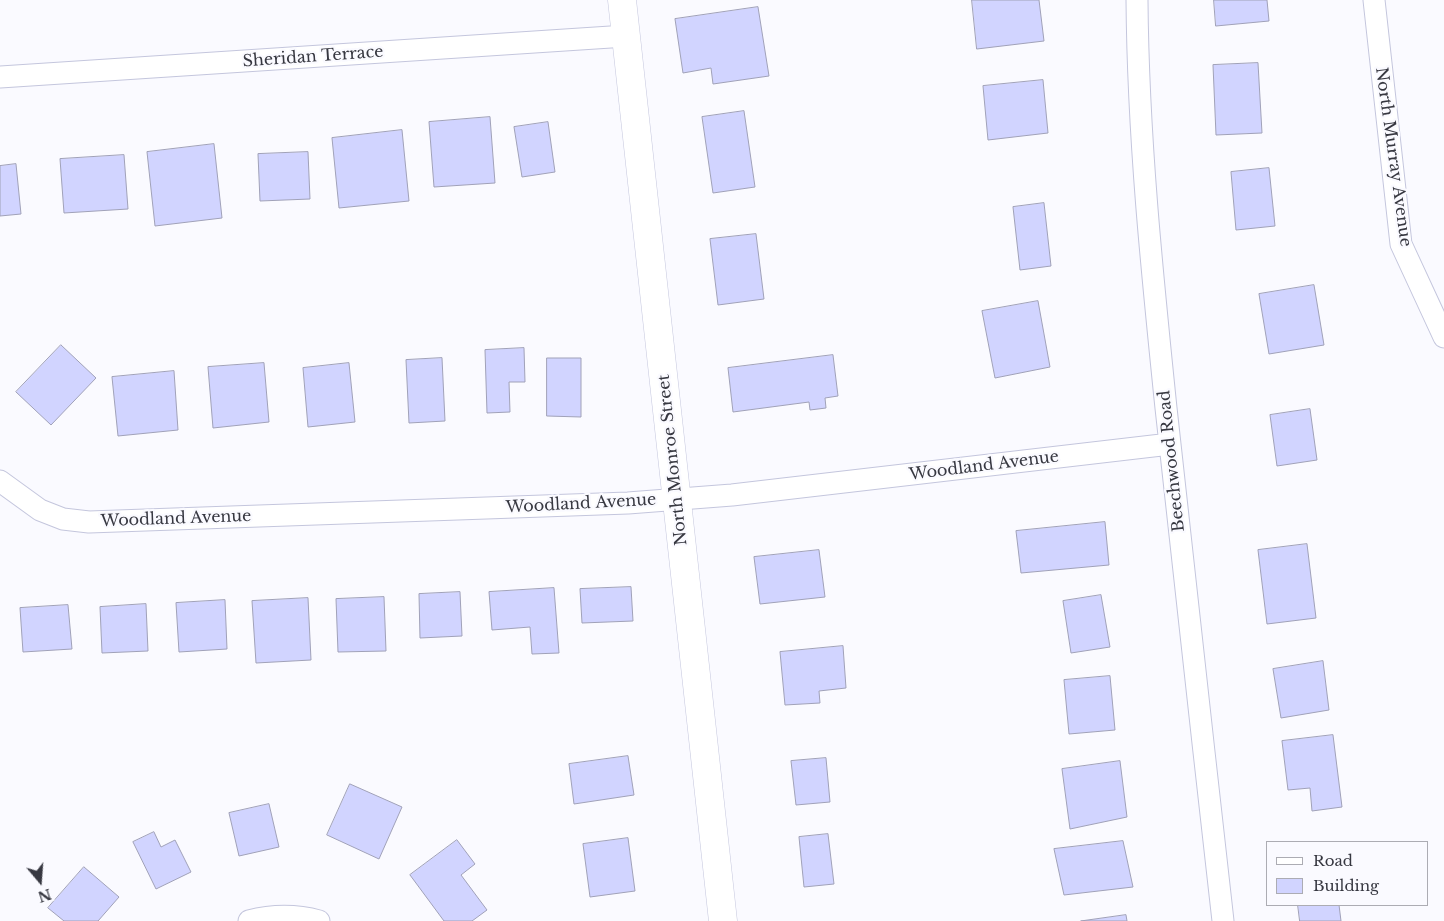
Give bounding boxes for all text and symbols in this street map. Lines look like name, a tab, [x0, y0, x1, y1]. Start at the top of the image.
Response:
street label: Sheridan Terrace	[242, 43, 384, 71]
street label: North Murray Avenue	[1371, 66, 1415, 248]
street label: North Monroe Street	[654, 373, 692, 547]
street label: Beechwood Road	[1155, 389, 1189, 533]
street label: Woodland Avenue	[908, 447, 1060, 485]
street label: Woodland Avenue	[505, 490, 657, 518]
street label: Woodland Avenue	[100, 507, 252, 531]
legend	[1266, 841, 1429, 906]
text: Road	[1313, 851, 1353, 870]
north arrow	[15, 856, 65, 906]
text: Building	[1313, 876, 1379, 895]
text: N	[36, 885, 54, 906]

